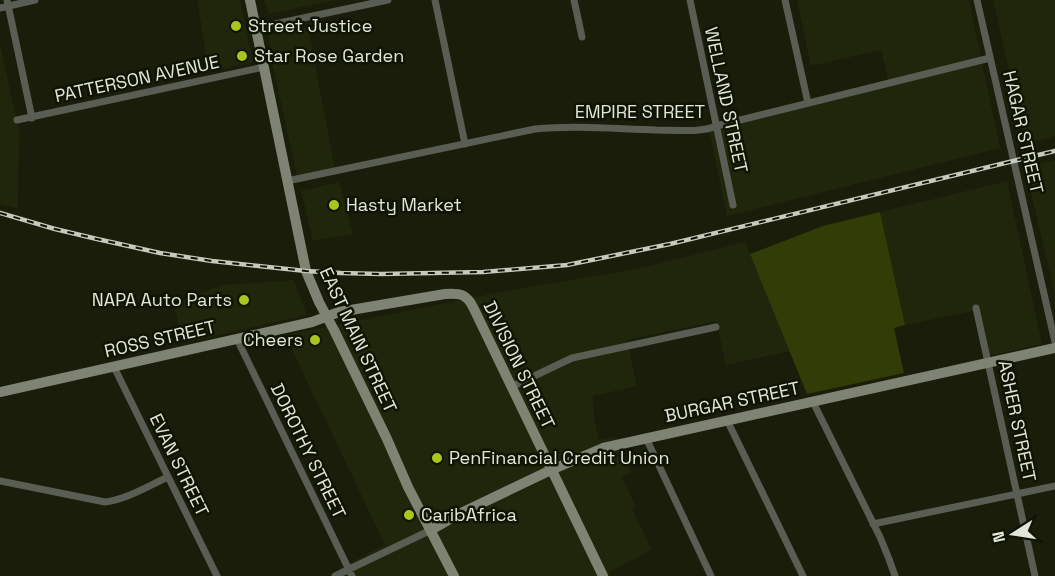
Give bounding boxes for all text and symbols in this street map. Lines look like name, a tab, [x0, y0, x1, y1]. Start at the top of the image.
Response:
place label: Street Justice	[248, 14, 372, 37]
marker: Street Justice	[229, 19, 243, 33]
street label: WELLAND STREET	[700, 25, 753, 175]
place label: Star Rose Garden	[254, 44, 404, 67]
marker: Star Rose Garden	[235, 49, 249, 63]
street label: PATTERSON AVENUE	[53, 50, 221, 107]
street label: HAGAR STREET	[998, 68, 1049, 196]
street label: EMPIRE STREET	[575, 100, 706, 123]
place label: Hasty Market	[346, 193, 462, 216]
marker: Hasty Market	[327, 198, 341, 212]
street label: EAST MAIN STREET	[315, 263, 402, 417]
place label: NAPA Auto Parts	[92, 288, 232, 311]
marker: NAPA Auto Parts	[237, 293, 251, 307]
street label: DIVISION STREET	[479, 297, 560, 433]
street label: ROSS STREET	[102, 314, 218, 362]
place label: Cheers	[243, 328, 303, 351]
marker: Cheers	[308, 333, 322, 347]
street label: ASHER STREET	[993, 358, 1042, 484]
street label: BURGAR STREET	[662, 376, 802, 427]
street label: DOROTHY STREET	[266, 379, 351, 523]
street label: EVAN STREET	[145, 410, 214, 520]
place label: PenFinancial Credit Union	[449, 446, 670, 469]
marker: PenFinancial Credit Union	[430, 451, 444, 465]
place label: CaribAfrica	[421, 503, 517, 526]
north arrow	[983, 504, 1043, 564]
marker: CaribAfrica	[402, 508, 416, 522]
text: N	[987, 530, 1010, 544]

